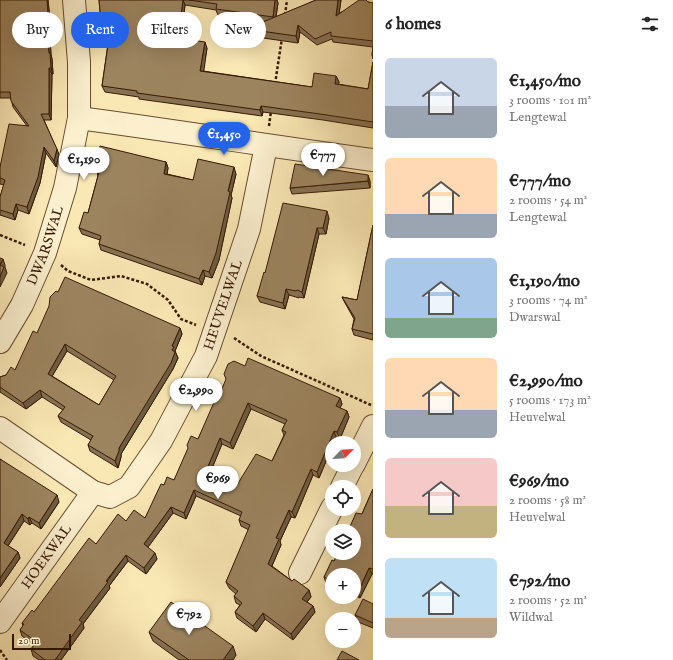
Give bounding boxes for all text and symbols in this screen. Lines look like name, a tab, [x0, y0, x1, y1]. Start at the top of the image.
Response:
chip: Buy	[12, 12, 63, 48]
chip: Rent	[71, 12, 129, 48]
chip: Filters	[137, 12, 202, 48]
chip: New	[210, 12, 266, 48]
icon: filters	[639, 13, 661, 35]
text: 6 homes	[385, 14, 441, 35]
text: €1,450/mo	[509, 71, 581, 92]
icon: home	[417, 74, 465, 122]
text: 3 rooms · 101 m²	[509, 92, 591, 109]
text: Lengtewal	[509, 109, 566, 126]
pin: €1,450	[191, 122, 257, 156]
text: €1,450	[207, 126, 241, 143]
pin: €777	[299, 143, 347, 177]
pin: €1,190	[51, 147, 117, 181]
text: €777	[310, 147, 336, 164]
text: €1,190	[68, 151, 100, 168]
text: €777/mo	[509, 171, 571, 192]
icon: home	[417, 174, 465, 222]
text: 2 rooms · 54 m²	[509, 192, 587, 209]
street label: DWARSWAL	[23, 204, 68, 288]
text: Lengtewal	[509, 209, 566, 226]
street label: HEUVELWAL	[200, 258, 247, 353]
text: €1,190/mo	[509, 271, 580, 292]
icon: home	[417, 274, 465, 322]
text: 3 rooms · 74 m²	[509, 292, 588, 309]
text: Dwarswal	[509, 309, 561, 326]
text: €2,990/mo	[509, 371, 583, 392]
icon: home	[417, 374, 465, 422]
pin: €2,990	[163, 378, 229, 412]
text: €2,990	[179, 382, 213, 399]
text: 5 rooms · 173 m²	[509, 392, 591, 409]
text: Heuvelwal	[509, 409, 565, 426]
north arrow	[325, 436, 361, 472]
map controls	[325, 436, 361, 648]
pin: €969	[194, 466, 242, 500]
text: €969	[206, 470, 230, 487]
text: €969/mo	[509, 471, 569, 492]
icon: home	[417, 474, 465, 522]
button: locate	[325, 480, 361, 516]
text: 2 rooms · 58 m²	[509, 492, 586, 509]
text: Heuvelwal	[509, 509, 565, 526]
street label: HOEKWAL	[17, 521, 76, 593]
button: layers	[325, 524, 361, 560]
button: +	[325, 568, 361, 604]
text: €792/mo	[509, 571, 570, 592]
icon: home	[417, 574, 465, 622]
text: 2 rooms · 52 m²	[509, 592, 587, 609]
pin: €792	[165, 602, 213, 636]
text: €792	[176, 606, 202, 623]
text: Wildwal	[509, 609, 553, 626]
button: −	[325, 612, 361, 648]
scale bar	[12, 632, 71, 651]
text: 20 m	[18, 634, 39, 648]

